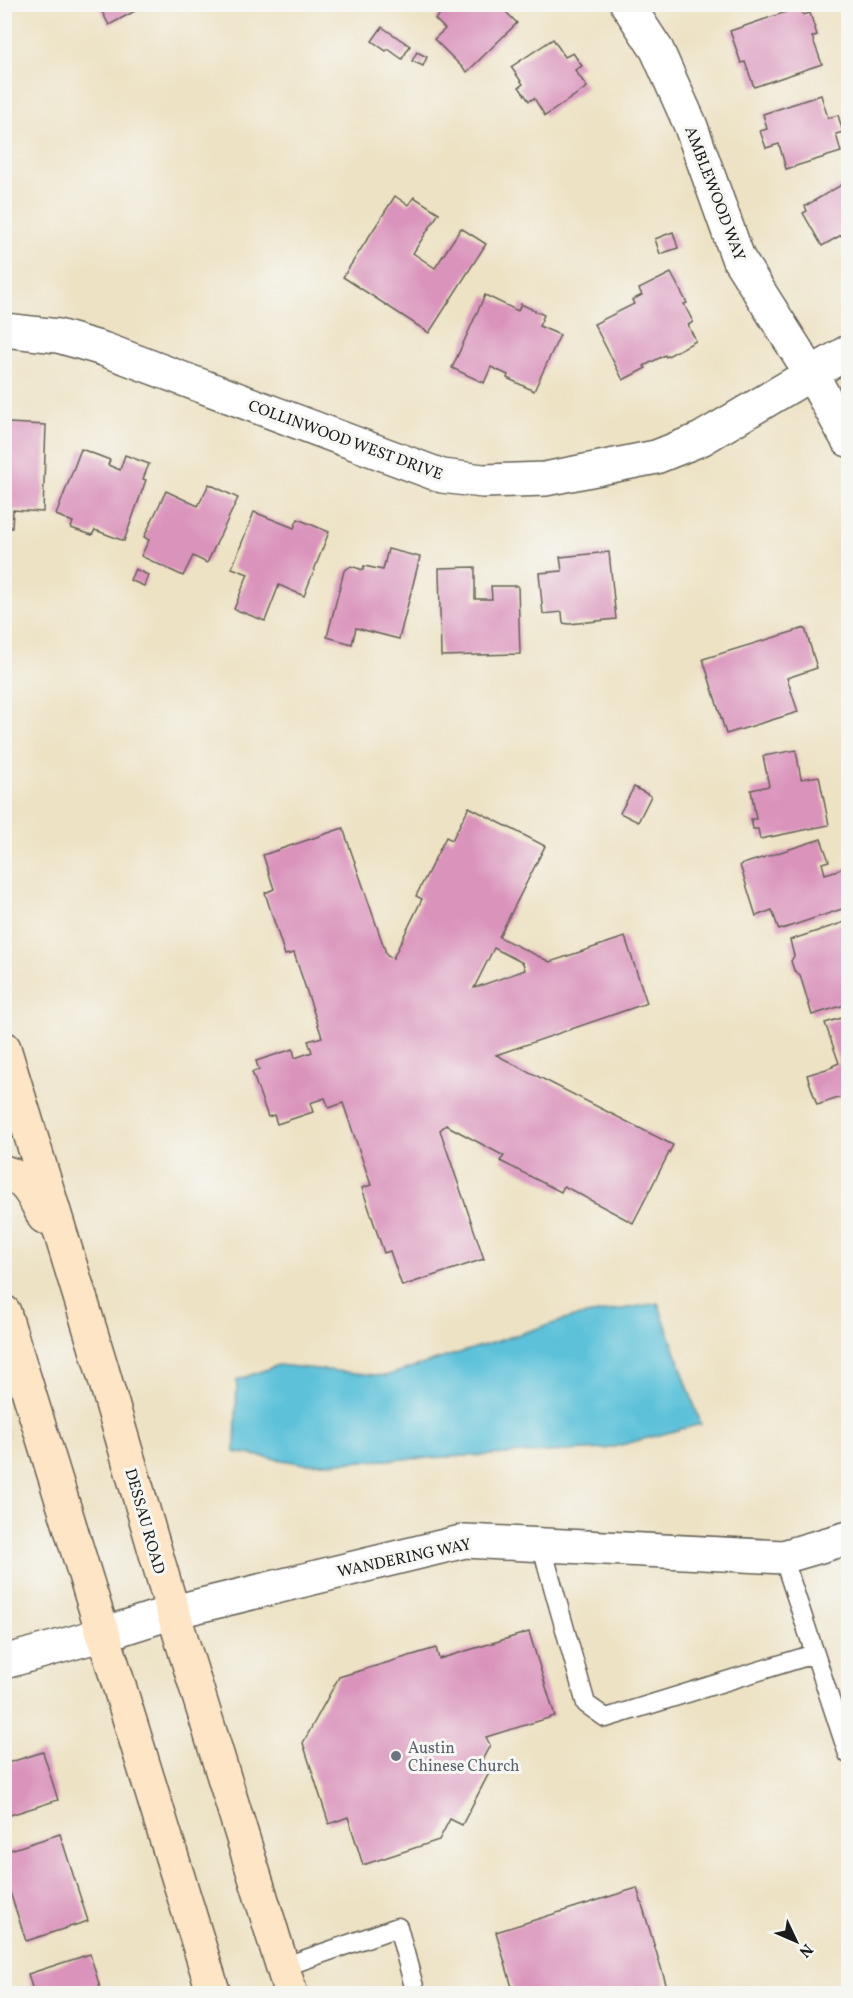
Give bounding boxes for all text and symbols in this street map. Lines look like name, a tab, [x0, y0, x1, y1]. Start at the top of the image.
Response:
street label: AMBLEWOOD WAY	[678, 123, 750, 264]
street label: COLLINWOOD WEST DRIVE	[245, 395, 446, 486]
street label: DESSAU ROAD	[119, 1466, 170, 1577]
street label: WANDERING WAY	[335, 1534, 473, 1584]
place label: Austin Chinese Church	[408, 1738, 520, 1778]
marker: Austin Chinese Church	[389, 1749, 403, 1763]
north arrow	[766, 1911, 826, 1971]
text: N	[793, 1938, 817, 1962]

